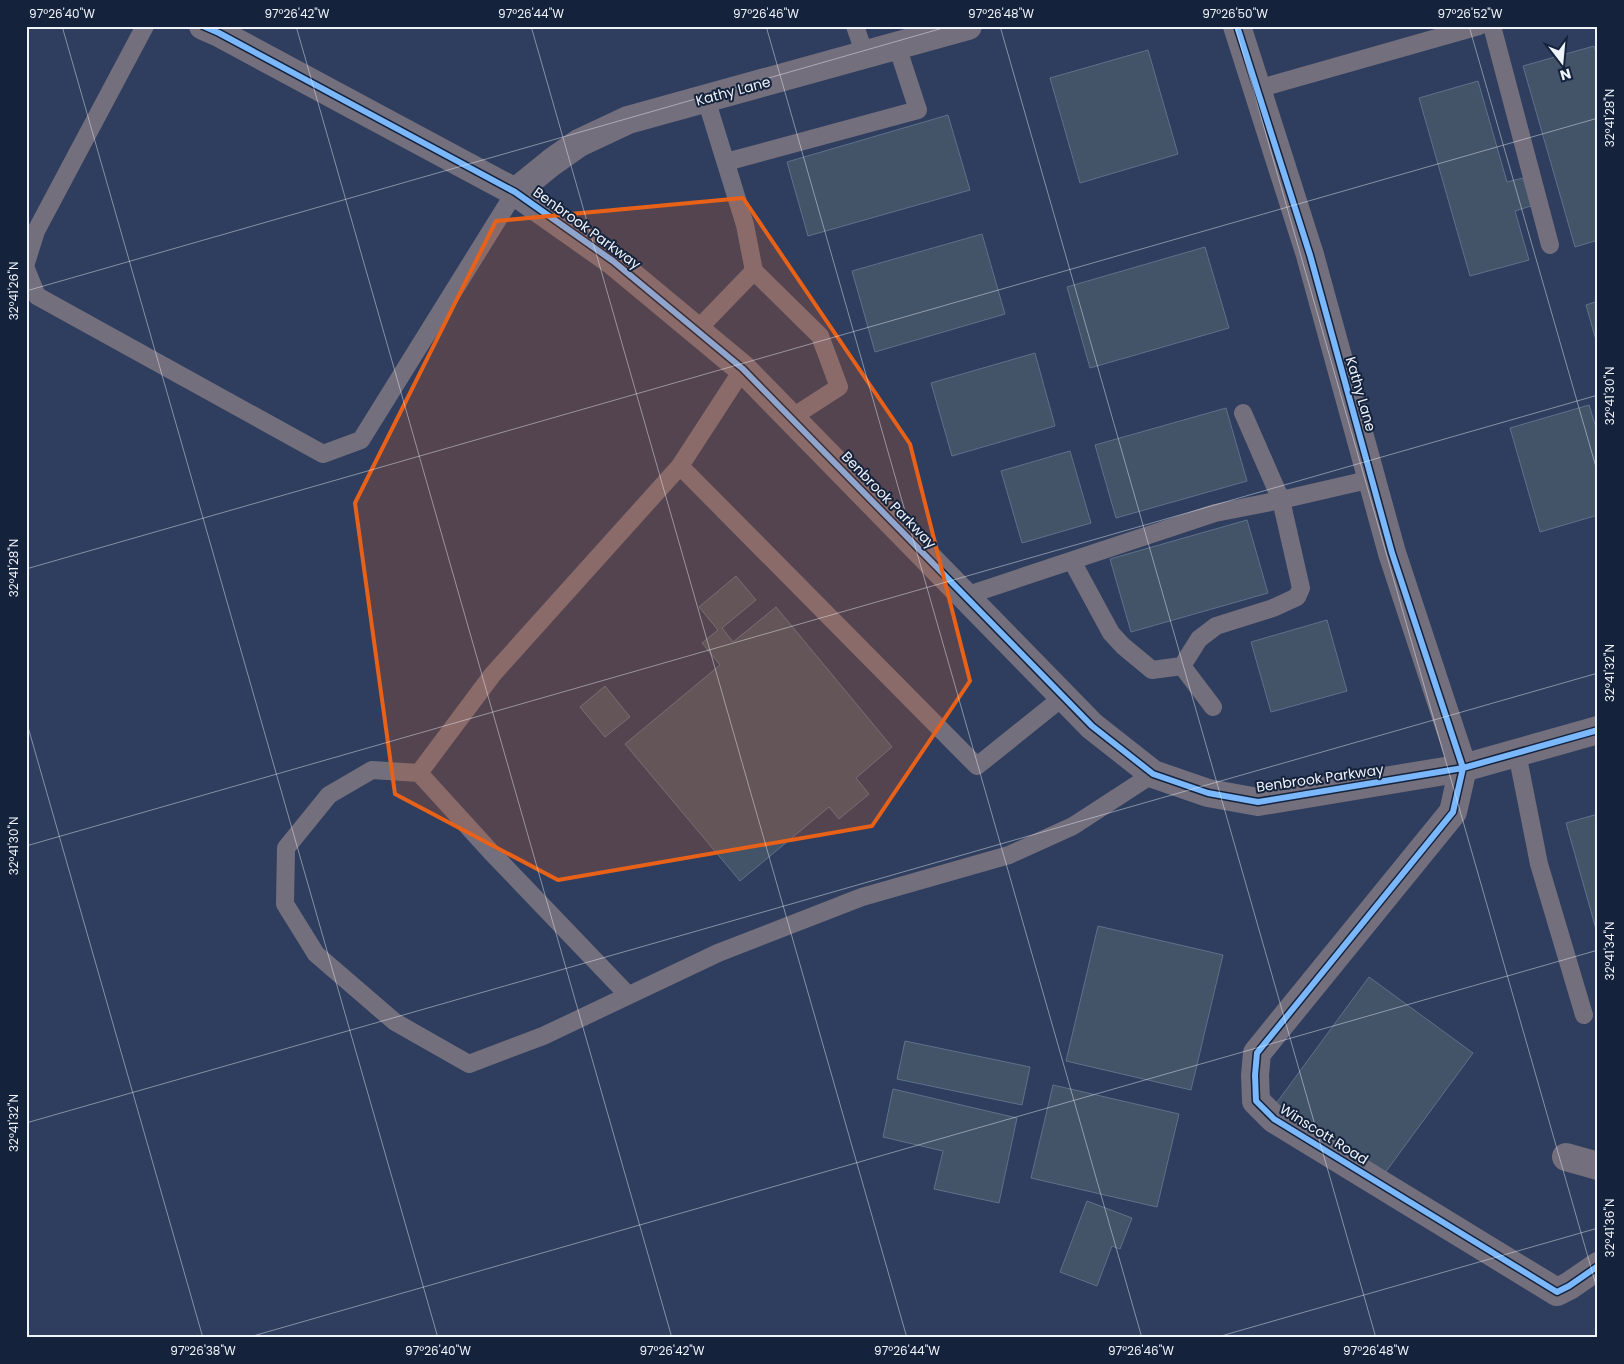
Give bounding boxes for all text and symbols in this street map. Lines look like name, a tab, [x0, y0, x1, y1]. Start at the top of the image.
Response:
text: 97°26'40"W	[29, 5, 95, 22]
text: 97°26'42"W	[264, 5, 330, 22]
text: 97°26'44"W	[498, 5, 564, 22]
text: 97°26'46"W	[733, 5, 799, 22]
text: 97°26'48"W	[968, 5, 1034, 22]
text: 97°26'50"W	[1202, 5, 1268, 22]
text: 97°26'52"W	[1437, 5, 1503, 22]
north arrow	[1536, 38, 1586, 88]
text: N	[1558, 63, 1573, 86]
street label: Kathy Lane	[693, 71, 773, 111]
text: 32°41'28"N	[1601, 89, 1618, 147]
street label: Benbrook Parkway	[529, 182, 645, 274]
text: 32°41'26"N	[5, 262, 22, 320]
street label: Kathy Lane	[1341, 354, 1381, 434]
text: 32°41'30"N	[1601, 367, 1618, 425]
street label: Benbrook Parkway	[837, 447, 941, 553]
text: 32°41'28"N	[5, 539, 22, 597]
text: 32°41'32"N	[1601, 644, 1618, 702]
street label: Benbrook Parkway	[1255, 759, 1385, 797]
text: 32°41'30"N	[5, 817, 22, 875]
text: 32°41'34"N	[1601, 922, 1618, 980]
text: 32°41'32"N	[5, 1094, 22, 1152]
street label: Winscott Road	[1276, 1099, 1372, 1169]
text: 32°41'36"N	[1601, 1199, 1618, 1257]
text: 97°26'38"W	[170, 1342, 236, 1359]
text: 97°26'40"W	[405, 1342, 471, 1359]
text: 97°26'42"W	[639, 1342, 705, 1359]
text: 97°26'44"W	[874, 1342, 940, 1359]
text: 97°26'46"W	[1108, 1342, 1174, 1359]
text: 97°26'48"W	[1343, 1342, 1409, 1359]

